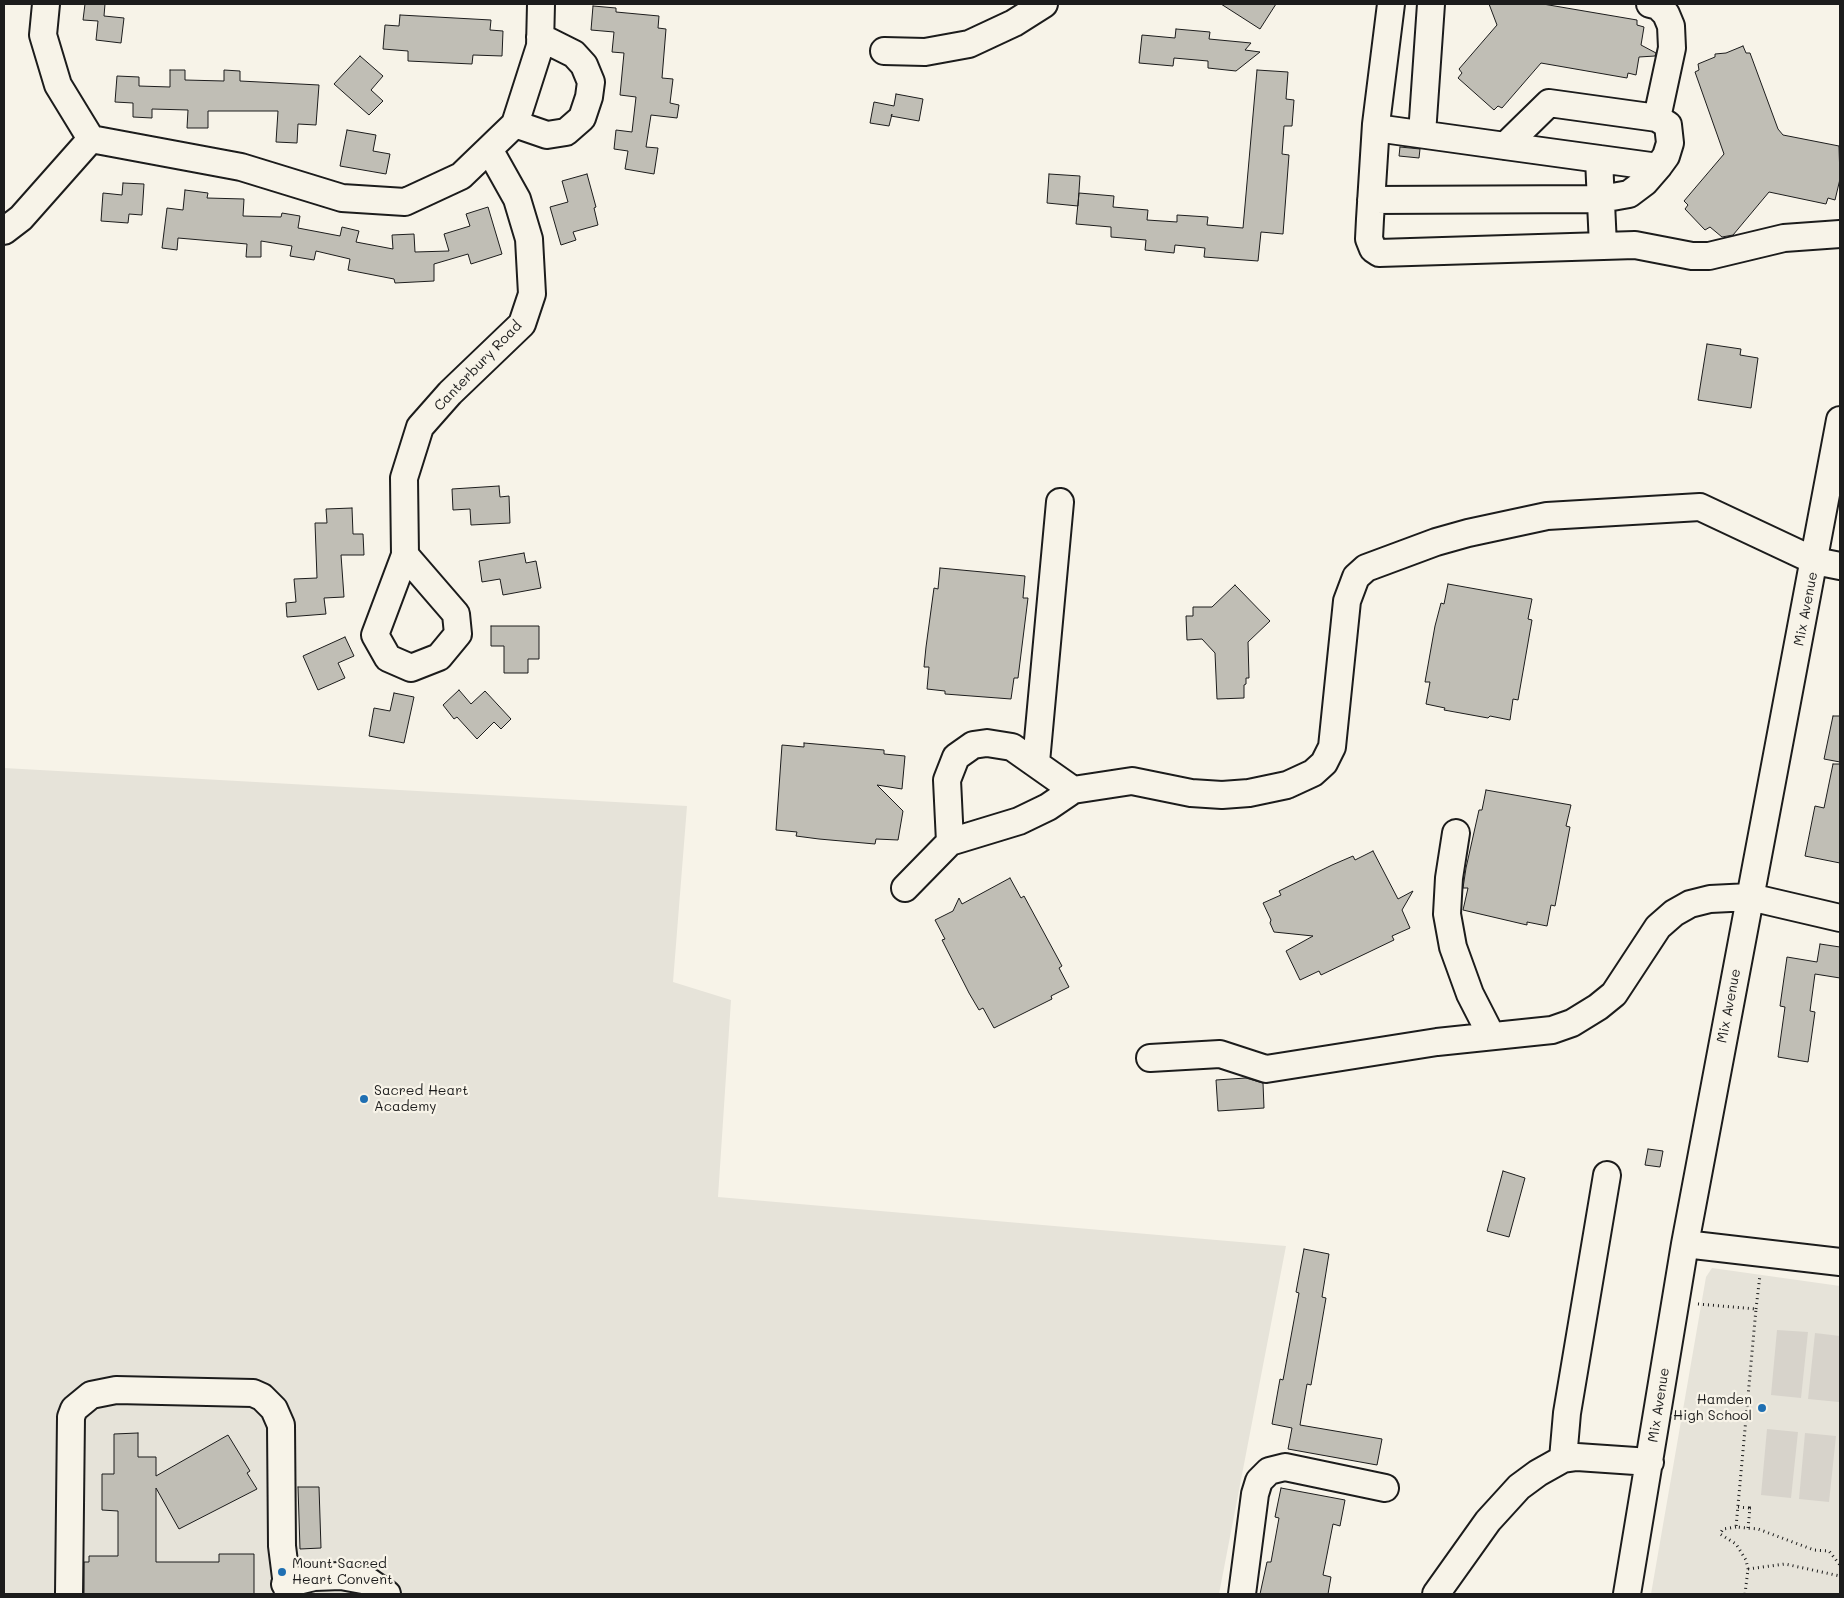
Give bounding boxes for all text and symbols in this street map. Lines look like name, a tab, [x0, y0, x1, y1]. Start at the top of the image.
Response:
street label: Canterbury Road	[431, 318, 525, 414]
street label: Mix Avenue	[1791, 570, 1821, 648]
street label: Mix Avenue	[1714, 967, 1744, 1045]
place label: Sacred Heart Academy	[374, 1083, 468, 1116]
marker: Sacred Heart Academy	[358, 1093, 370, 1105]
street label: Mix Avenue	[1645, 1366, 1673, 1444]
place label: Hamden High School	[1673, 1392, 1752, 1424]
marker: Hamden High School	[1756, 1402, 1768, 1414]
place label: Mount Sacred Heart Convent	[292, 1556, 393, 1588]
marker: Mount Sacred Heart Convent	[276, 1566, 288, 1578]

